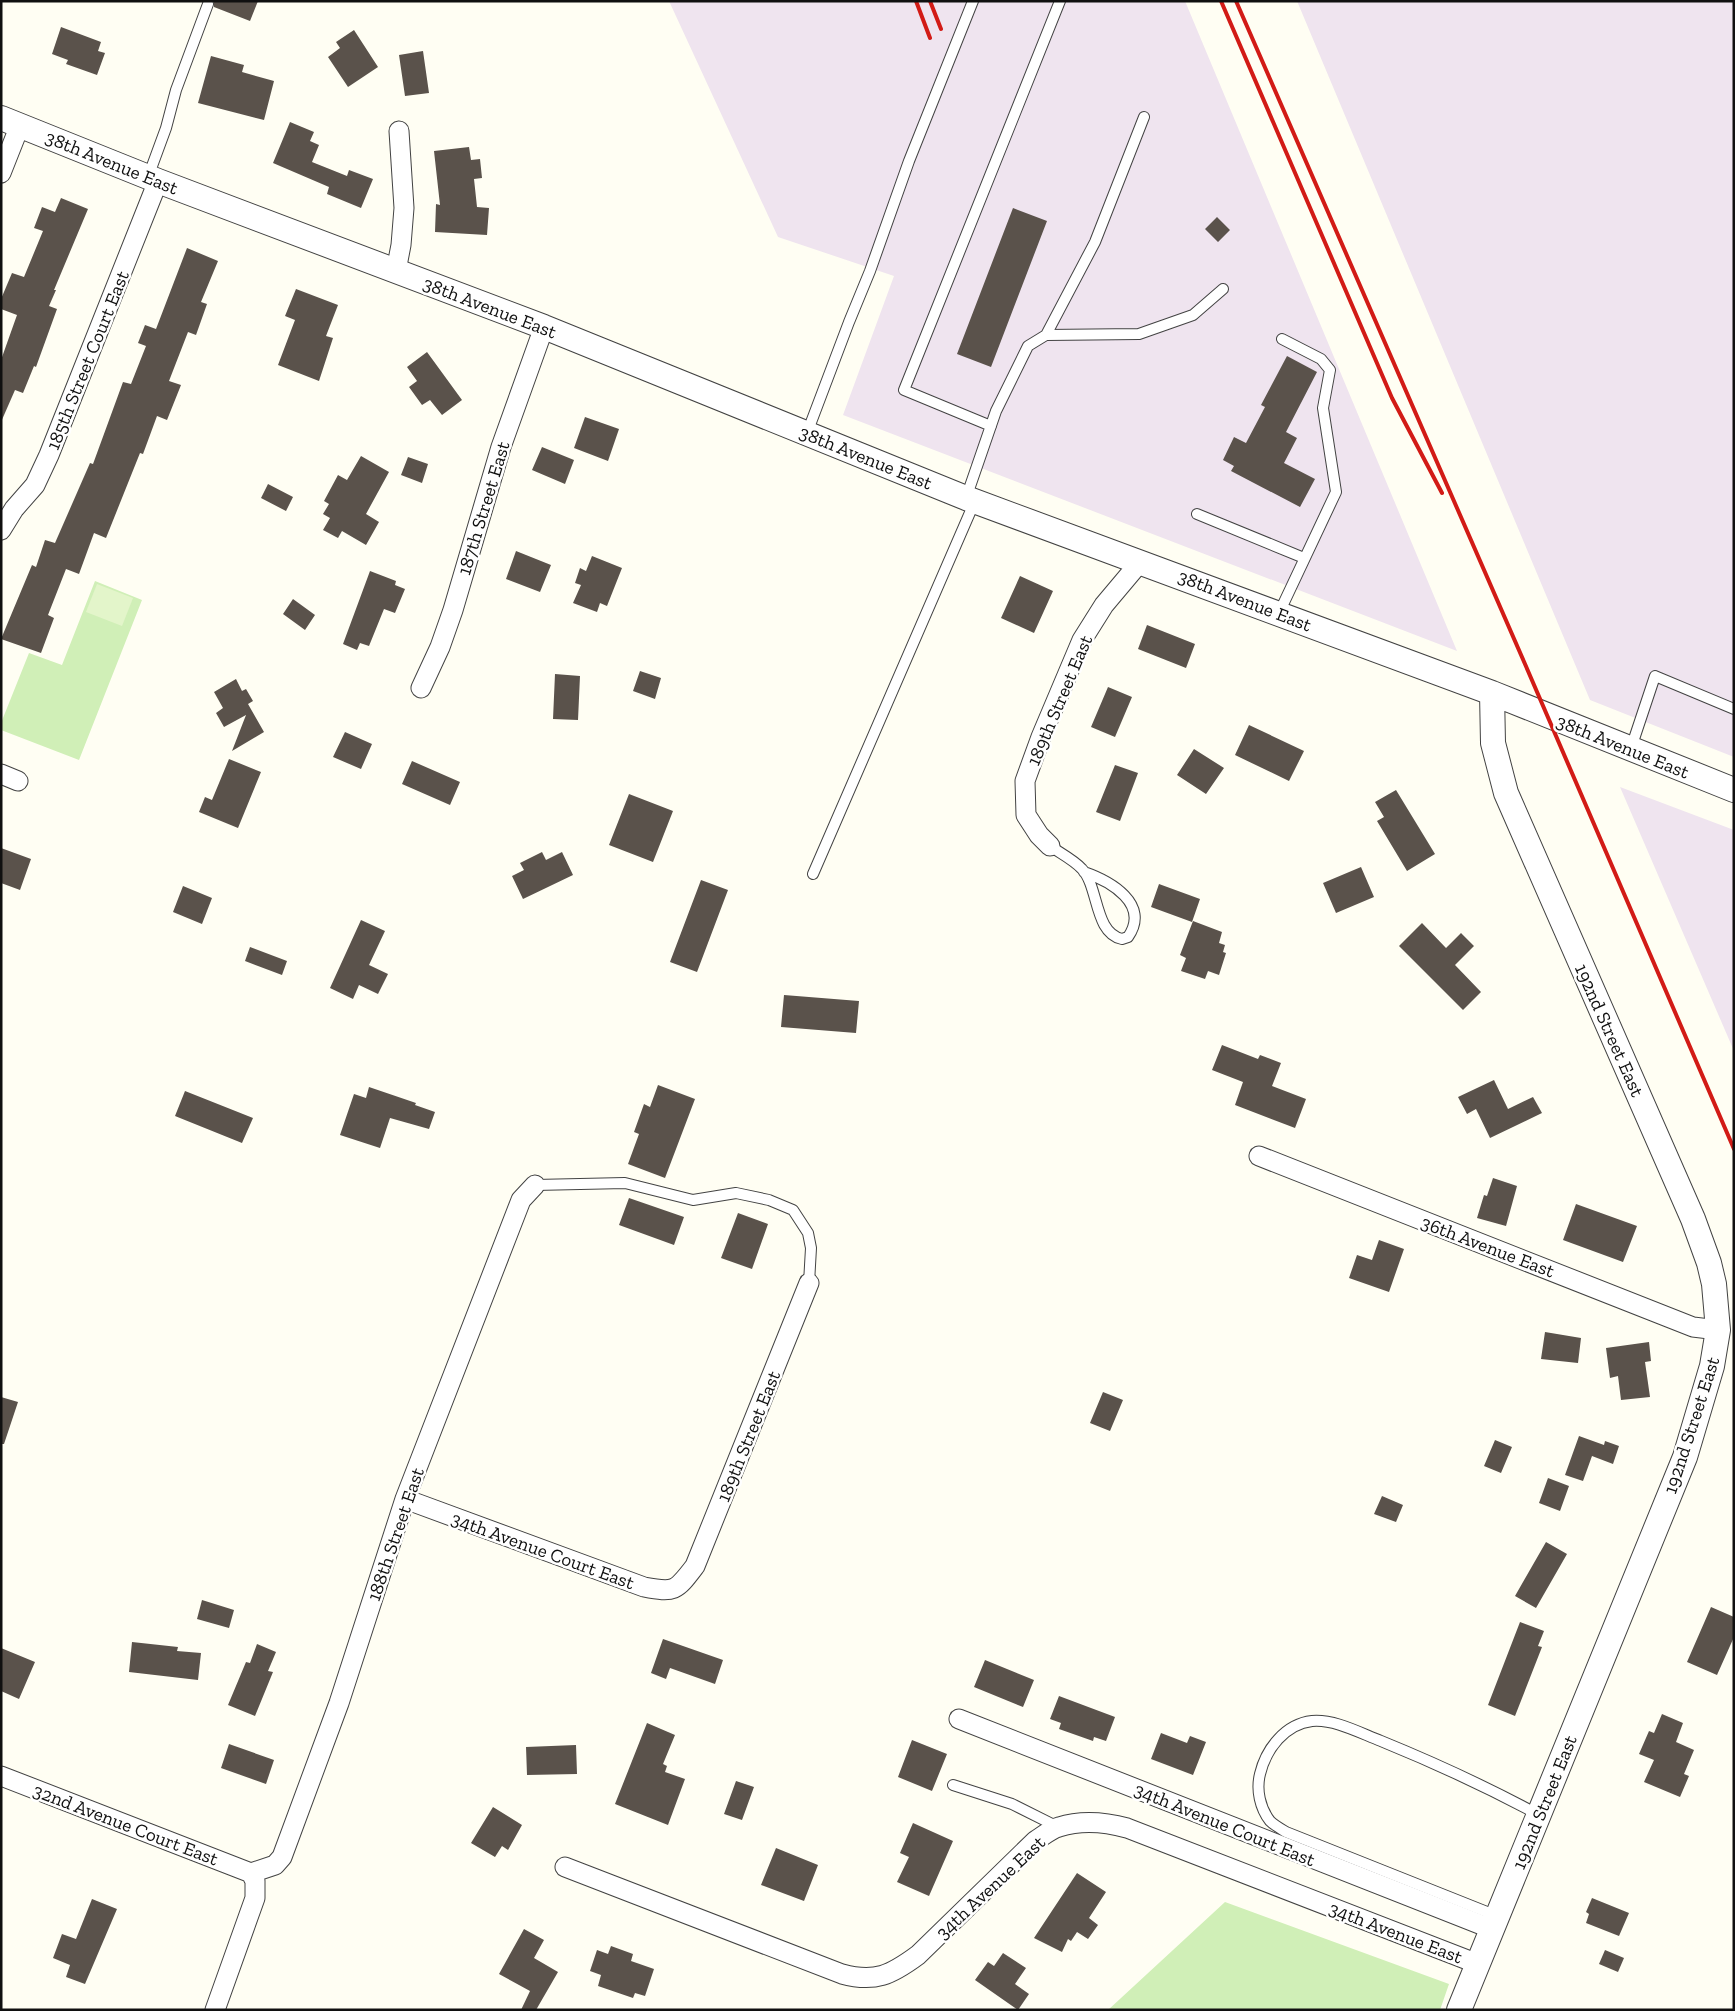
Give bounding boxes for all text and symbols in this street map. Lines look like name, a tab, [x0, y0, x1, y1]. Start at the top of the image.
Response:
street label: 38th Avenue East	[42, 125, 181, 200]
street label: 185th Street Court East	[41, 267, 134, 453]
street label: 38th Avenue East	[420, 271, 560, 343]
street label: 38th Avenue East	[796, 420, 935, 495]
street label: 187th Street East	[452, 439, 515, 578]
street label: 38th Avenue East	[1175, 564, 1315, 636]
street label: 189th Street East	[1022, 631, 1097, 769]
street label: 38th Avenue East	[1553, 709, 1692, 784]
street label: 192nd Street East	[1570, 960, 1649, 1100]
street label: 36th Avenue East	[1418, 1210, 1558, 1282]
street label: 192nd Street East	[1658, 1354, 1724, 1497]
street label: 189th Street East	[712, 1367, 785, 1505]
street label: 188th Street East	[362, 1464, 429, 1604]
street label: 34th Avenue Court East	[448, 1507, 637, 1594]
street label: 192nd Street East	[1507, 1732, 1582, 1873]
street label: 34th Avenue Court East	[1131, 1778, 1319, 1871]
street label: 32nd Avenue Court East	[30, 1779, 222, 1870]
street label: 34th Avenue East	[931, 1831, 1050, 1944]
street label: 34th Avenue East	[1326, 1896, 1466, 1968]

